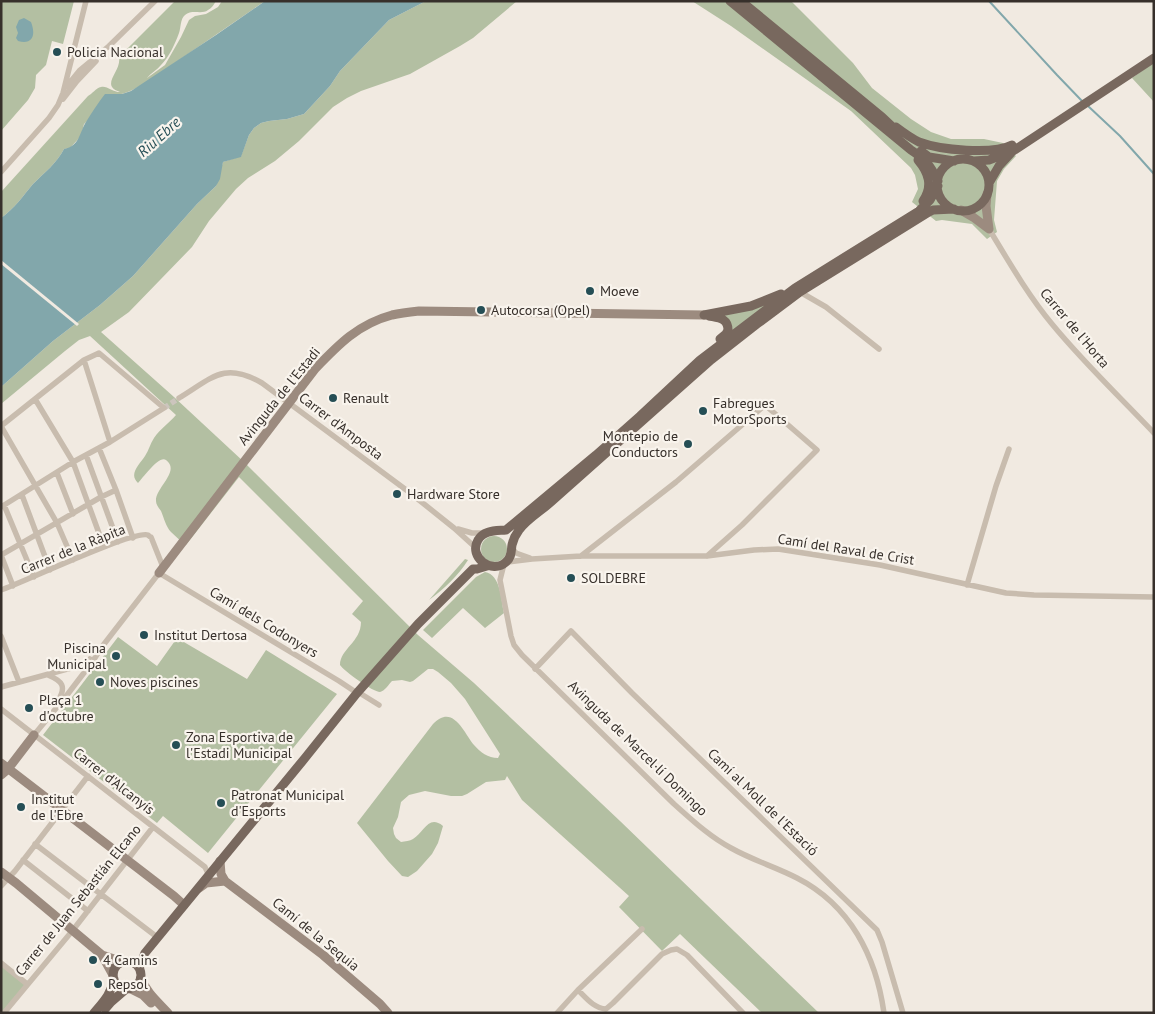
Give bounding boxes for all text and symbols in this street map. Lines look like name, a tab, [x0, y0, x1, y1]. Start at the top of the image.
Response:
place label: Policia Nacional	[67, 43, 163, 61]
marker: Policia Nacional	[51, 46, 63, 58]
water label: Riu Ebre	[133, 112, 184, 161]
place label: Moeve	[600, 282, 639, 300]
street label: Carrer de l'Horta	[1036, 284, 1114, 372]
marker: Moeve	[584, 285, 596, 297]
place label: Autocorsa (Opel)	[491, 301, 590, 319]
marker: Autocorsa (Opel)	[475, 304, 487, 316]
street label: Avinguda de l'Estadi	[234, 343, 324, 449]
street label: Carrer d'Amposta	[295, 388, 387, 464]
place label: Renault	[343, 389, 389, 407]
marker: Renault	[327, 392, 339, 404]
place label: Fabregues MotorSports	[713, 394, 787, 428]
marker: Fabregues MotorSports	[697, 405, 709, 417]
place label: Montepio de Conductors	[603, 427, 678, 461]
marker: Montepio de Conductors	[682, 438, 694, 450]
place label: Hardware Store	[407, 485, 500, 503]
marker: Hardware Store	[391, 488, 403, 500]
street label: Carrer de la Ràpita	[18, 520, 128, 578]
street label: Camí del Raval de Crist	[776, 529, 916, 569]
place label: SOLDEBRE	[581, 569, 646, 587]
marker: SOLDEBRE	[565, 572, 577, 584]
street label: Camí dels Codonyers	[206, 582, 322, 662]
place label: Institut Dertosa	[154, 626, 247, 644]
marker: Institut Dertosa	[138, 629, 150, 641]
place label: Piscina Municipal	[47, 639, 106, 673]
marker: Piscina Municipal	[110, 650, 122, 662]
place label: Noves piscines	[110, 673, 198, 691]
marker: Noves piscines	[94, 676, 106, 688]
street label: Avinguda de Marcel·lí Domingo	[564, 676, 712, 820]
place label: Plaça 1 d'octubre	[39, 691, 94, 725]
marker: Plaça 1 d'octubre	[23, 702, 35, 714]
place label: Zona Esportiva de l'Estadi Municipal	[186, 728, 293, 762]
marker: Zona Esportiva de l'Estadi Municipal	[170, 739, 182, 751]
street label: Carrer d'Alcanyís	[70, 744, 158, 818]
street label: Camí al Moll de l'Estació	[704, 744, 822, 860]
place label: Patronat Municipal d'Esports	[231, 786, 344, 820]
place label: Institut de l'Ebre	[31, 790, 83, 824]
marker: Patronat Municipal d'Esports	[215, 797, 227, 809]
marker: Institut de l'Ebre	[15, 801, 27, 813]
street label: Carrer de Juan Sebastián Elcano	[11, 821, 145, 979]
street label: Camí de la Sequia	[269, 893, 363, 975]
place label: 4 Camins	[103, 951, 158, 969]
marker: 4 Camins	[87, 954, 99, 966]
place label: Repsol	[108, 975, 148, 993]
marker: Repsol	[92, 978, 104, 990]

